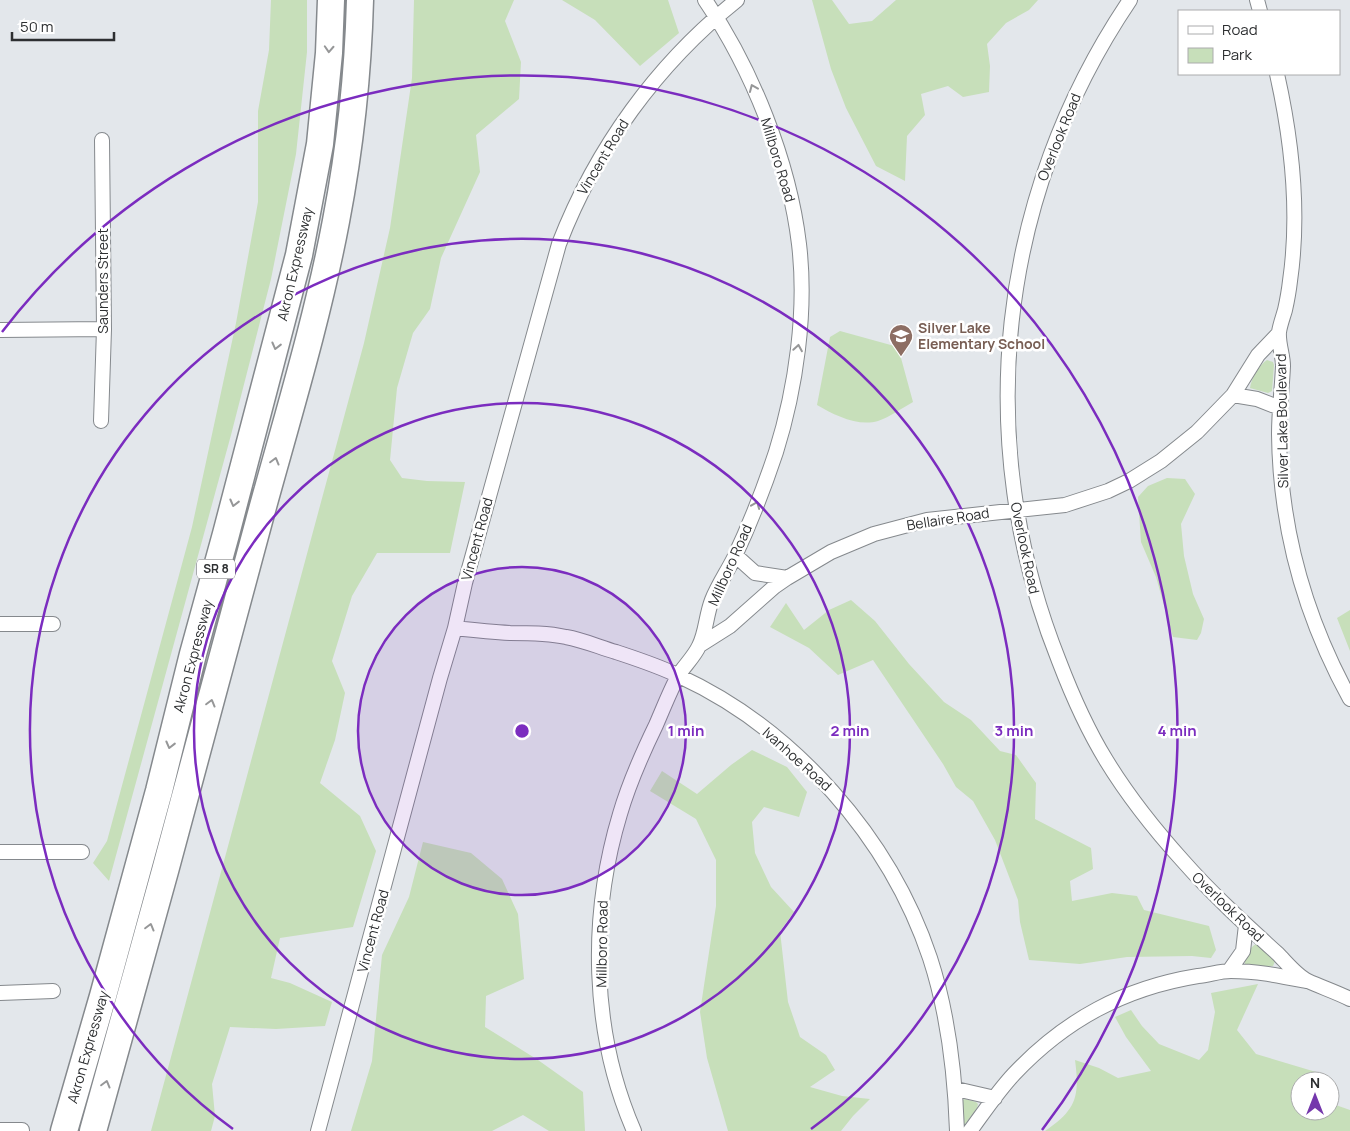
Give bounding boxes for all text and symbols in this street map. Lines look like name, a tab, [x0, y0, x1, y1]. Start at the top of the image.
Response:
scale bar	[12, 10, 115, 42]
legend	[1178, 10, 1340, 75]
text: 50 m	[20, 16, 54, 37]
text: Road	[1222, 19, 1258, 40]
text: Park	[1222, 44, 1252, 65]
one-way arrow	[323, 45, 334, 53]
one-way arrow	[749, 84, 760, 93]
street label: Overlook Road	[1032, 90, 1085, 183]
street label: Vincent Road	[573, 115, 633, 198]
street label: Millboro Road	[757, 115, 800, 204]
street label: Akron Expressway	[272, 204, 317, 323]
street label: Saunders Street	[93, 228, 112, 334]
place label: Silver Lake Elementary School	[918, 318, 1045, 353]
school or university icon: Silver Lake Elementary School	[888, 323, 914, 357]
one-way arrow	[271, 341, 282, 350]
one-way arrow	[792, 344, 802, 353]
street label: Silver Lake Boulevard	[1271, 353, 1292, 489]
one-way arrow	[269, 457, 280, 466]
street label: Vincent Road	[456, 495, 497, 582]
one-way arrow	[229, 498, 239, 506]
street label: Overlook Road	[1007, 500, 1044, 595]
one-way arrow	[750, 501, 761, 510]
street label: Bellaire Road	[905, 503, 991, 534]
street label: Millboro Road	[703, 521, 756, 609]
road number: SR 8	[197, 560, 235, 578]
street label: Akron Expressway	[168, 597, 217, 715]
one-way arrow	[205, 699, 216, 708]
text: 1 min	[668, 720, 704, 741]
text: 2 min	[830, 720, 870, 741]
text: 3 min	[995, 720, 1033, 741]
text: 4 min	[1157, 720, 1197, 741]
centre of rings	[513, 722, 531, 740]
street label: Ivanhoe Road	[759, 723, 836, 795]
one-way arrow	[165, 740, 176, 749]
street label: Overlook Road	[1188, 868, 1268, 946]
street label: Vincent Road	[352, 887, 393, 974]
street label: Millboro Road	[591, 900, 612, 988]
one-way arrow	[144, 924, 154, 932]
street label: Akron Expressway	[62, 988, 113, 1105]
north arrow	[1290, 1071, 1340, 1121]
text: N	[1310, 1073, 1320, 1092]
one-way arrow	[101, 1080, 111, 1089]

